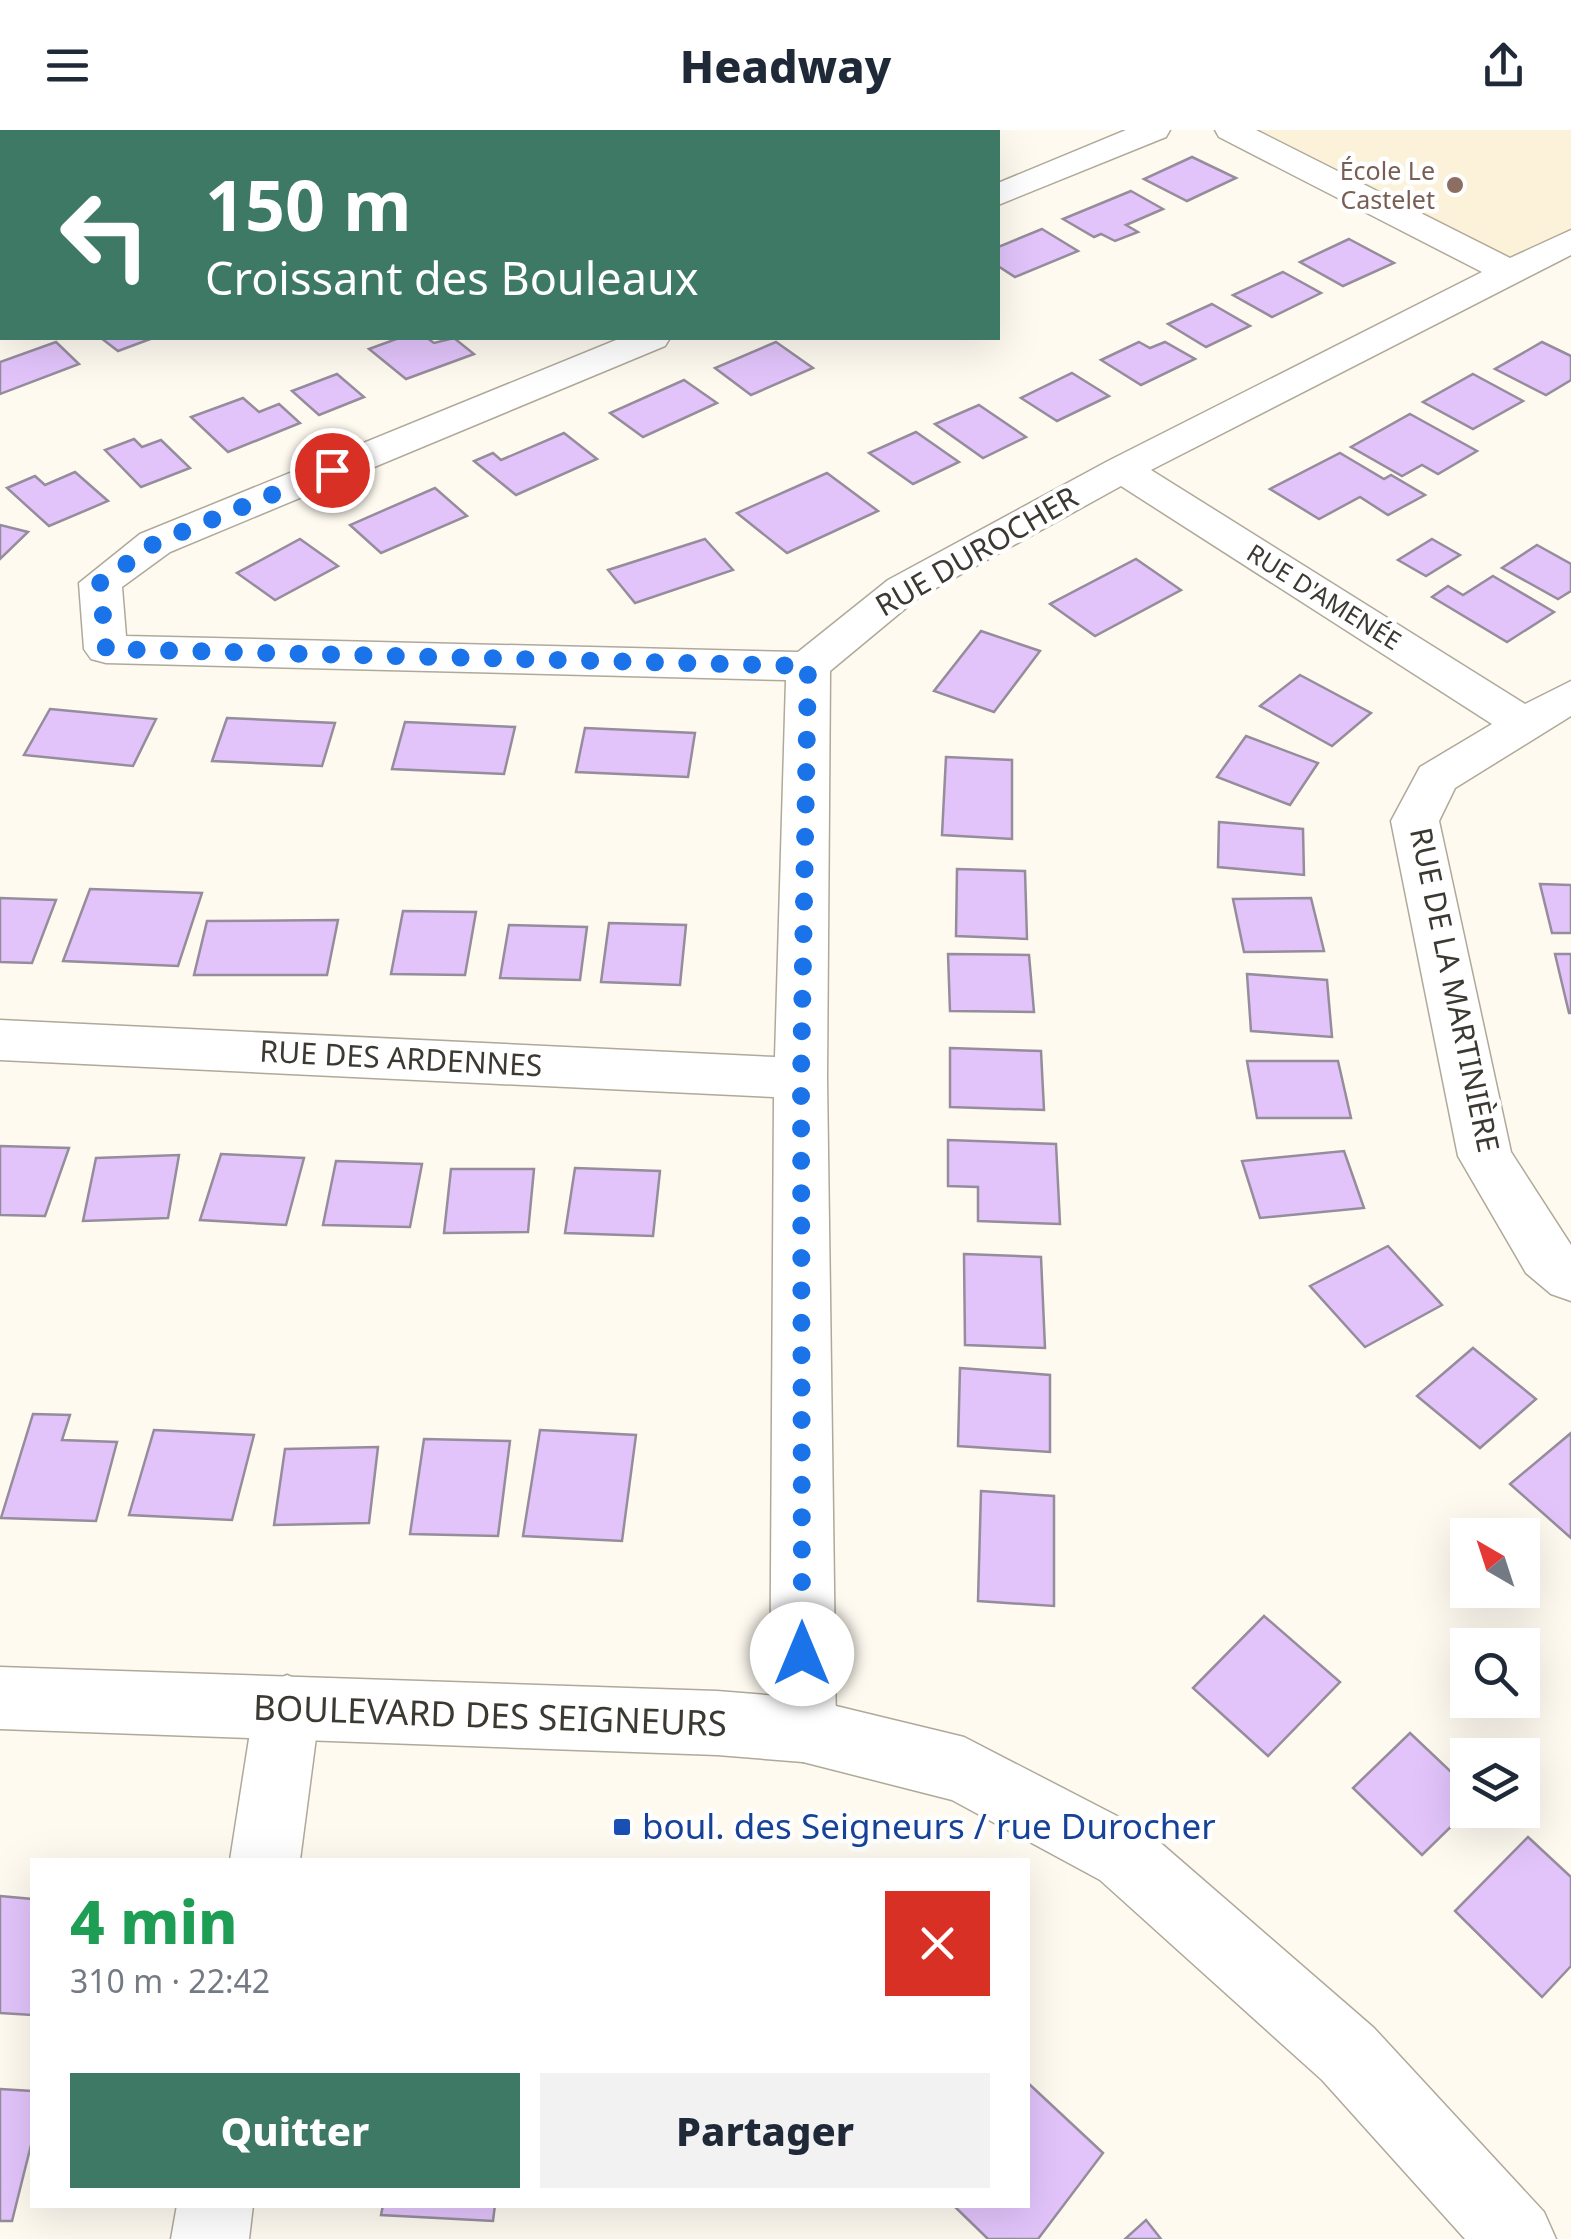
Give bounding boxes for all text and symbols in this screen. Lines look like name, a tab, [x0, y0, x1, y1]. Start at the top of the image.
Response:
text: Headway	[680, 35, 891, 96]
icon: menu	[40, 38, 95, 93]
icon: share	[1476, 38, 1531, 93]
place label: École Le Castelet	[1340, 153, 1435, 216]
text: 150 m	[205, 156, 412, 252]
icon: left	[40, 170, 170, 300]
marker: École Le Castelet	[1444, 174, 1466, 196]
text: Croissant des Bouleaux	[205, 247, 699, 308]
pin	[290, 428, 375, 513]
icon: arrive	[305, 443, 360, 498]
street label: RUE DUROCHER	[867, 476, 1085, 625]
street label: RUE D'AMENÉE	[1241, 535, 1408, 657]
street label: RUE DE LA MARTINIÈRE	[1401, 824, 1510, 1156]
street label: RUE DES ARDENNES	[259, 1030, 544, 1085]
north arrow	[1450, 1518, 1540, 1608]
map controls	[1450, 1518, 1540, 1828]
position arrow	[750, 1602, 854, 1706]
button: search	[1450, 1628, 1540, 1718]
street label: BOULEVARD DES SEIGNEURS	[252, 1683, 728, 1746]
button: layers	[1450, 1738, 1540, 1828]
place label: boul. des Seigneurs / rue Durocher	[642, 1802, 1216, 1849]
marker: boul. des Seigneurs / rue Durocher	[611, 1816, 633, 1838]
text: 4 min	[70, 1880, 238, 1962]
button: close	[885, 1891, 990, 1996]
text: 310 m · 22:42	[70, 1959, 270, 2002]
button: Quitter	[70, 2073, 520, 2188]
button: Partager	[540, 2073, 990, 2188]

